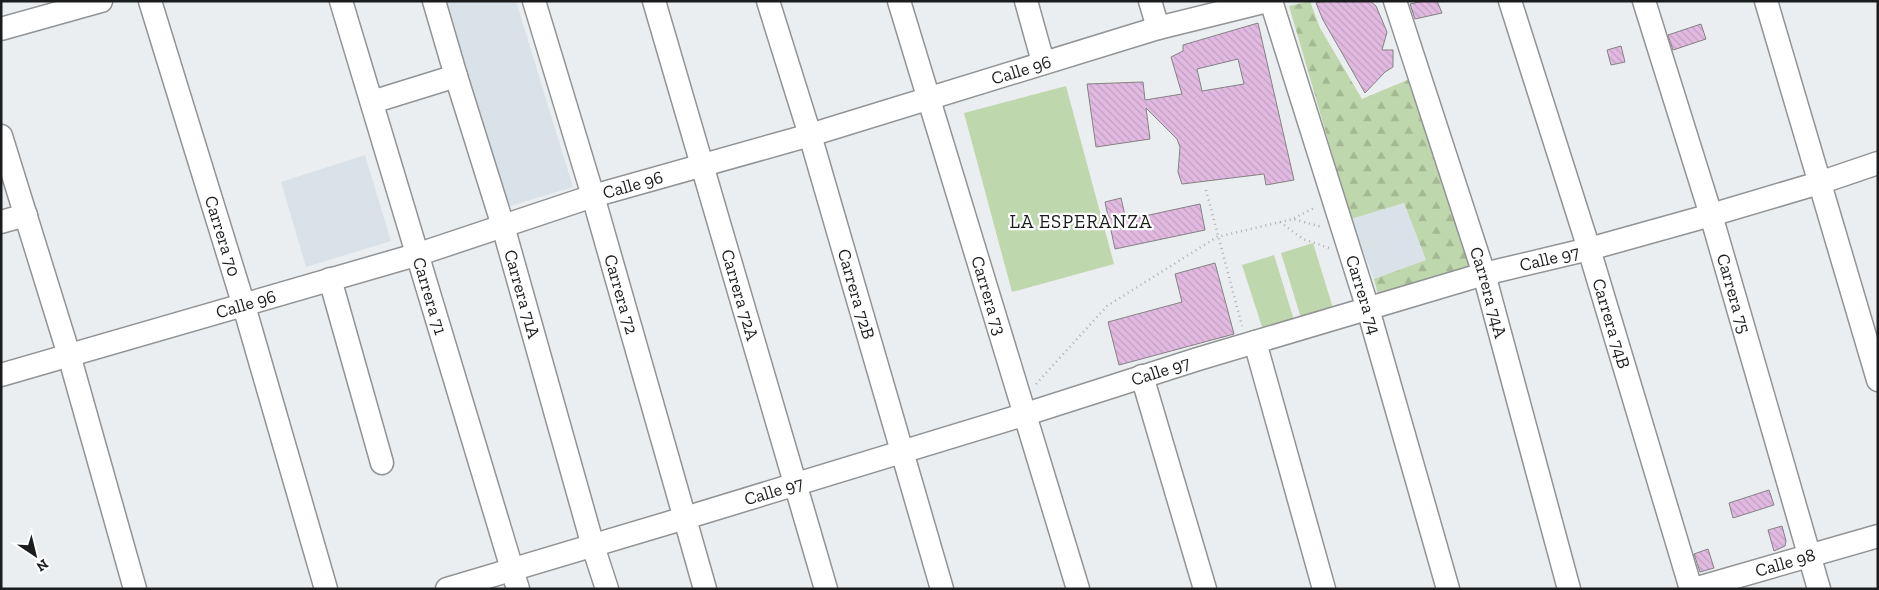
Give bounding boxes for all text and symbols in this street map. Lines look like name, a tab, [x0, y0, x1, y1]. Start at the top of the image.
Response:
street label: Calle 96	[989, 50, 1054, 90]
street label: Calle 96	[600, 166, 666, 204]
street label: Carrera 70	[200, 193, 245, 279]
district label: LA ESPERANZA	[1010, 210, 1152, 233]
street label: Calle 97	[1517, 241, 1582, 276]
street label: Carrera 74A	[1465, 244, 1512, 341]
street label: Carrera 72B	[833, 246, 880, 342]
street label: Carrera 71A	[499, 247, 545, 341]
street label: Carrera 72A	[716, 247, 764, 343]
street label: Carrera 75	[1712, 251, 1756, 336]
street label: Carrera 72	[599, 252, 643, 337]
street label: Carrera 74	[1341, 252, 1386, 337]
street label: Carrera 73	[966, 253, 1011, 338]
street label: Carrera 71	[408, 255, 452, 337]
street label: Carrera 74B	[1587, 276, 1635, 371]
street label: Calle 96	[213, 285, 279, 323]
street label: Calle 97	[1128, 351, 1193, 391]
street label: Calle 97	[741, 471, 806, 510]
north arrow	[10, 530, 60, 580]
street label: Calle 98	[1753, 544, 1818, 582]
text: N	[33, 555, 51, 575]

